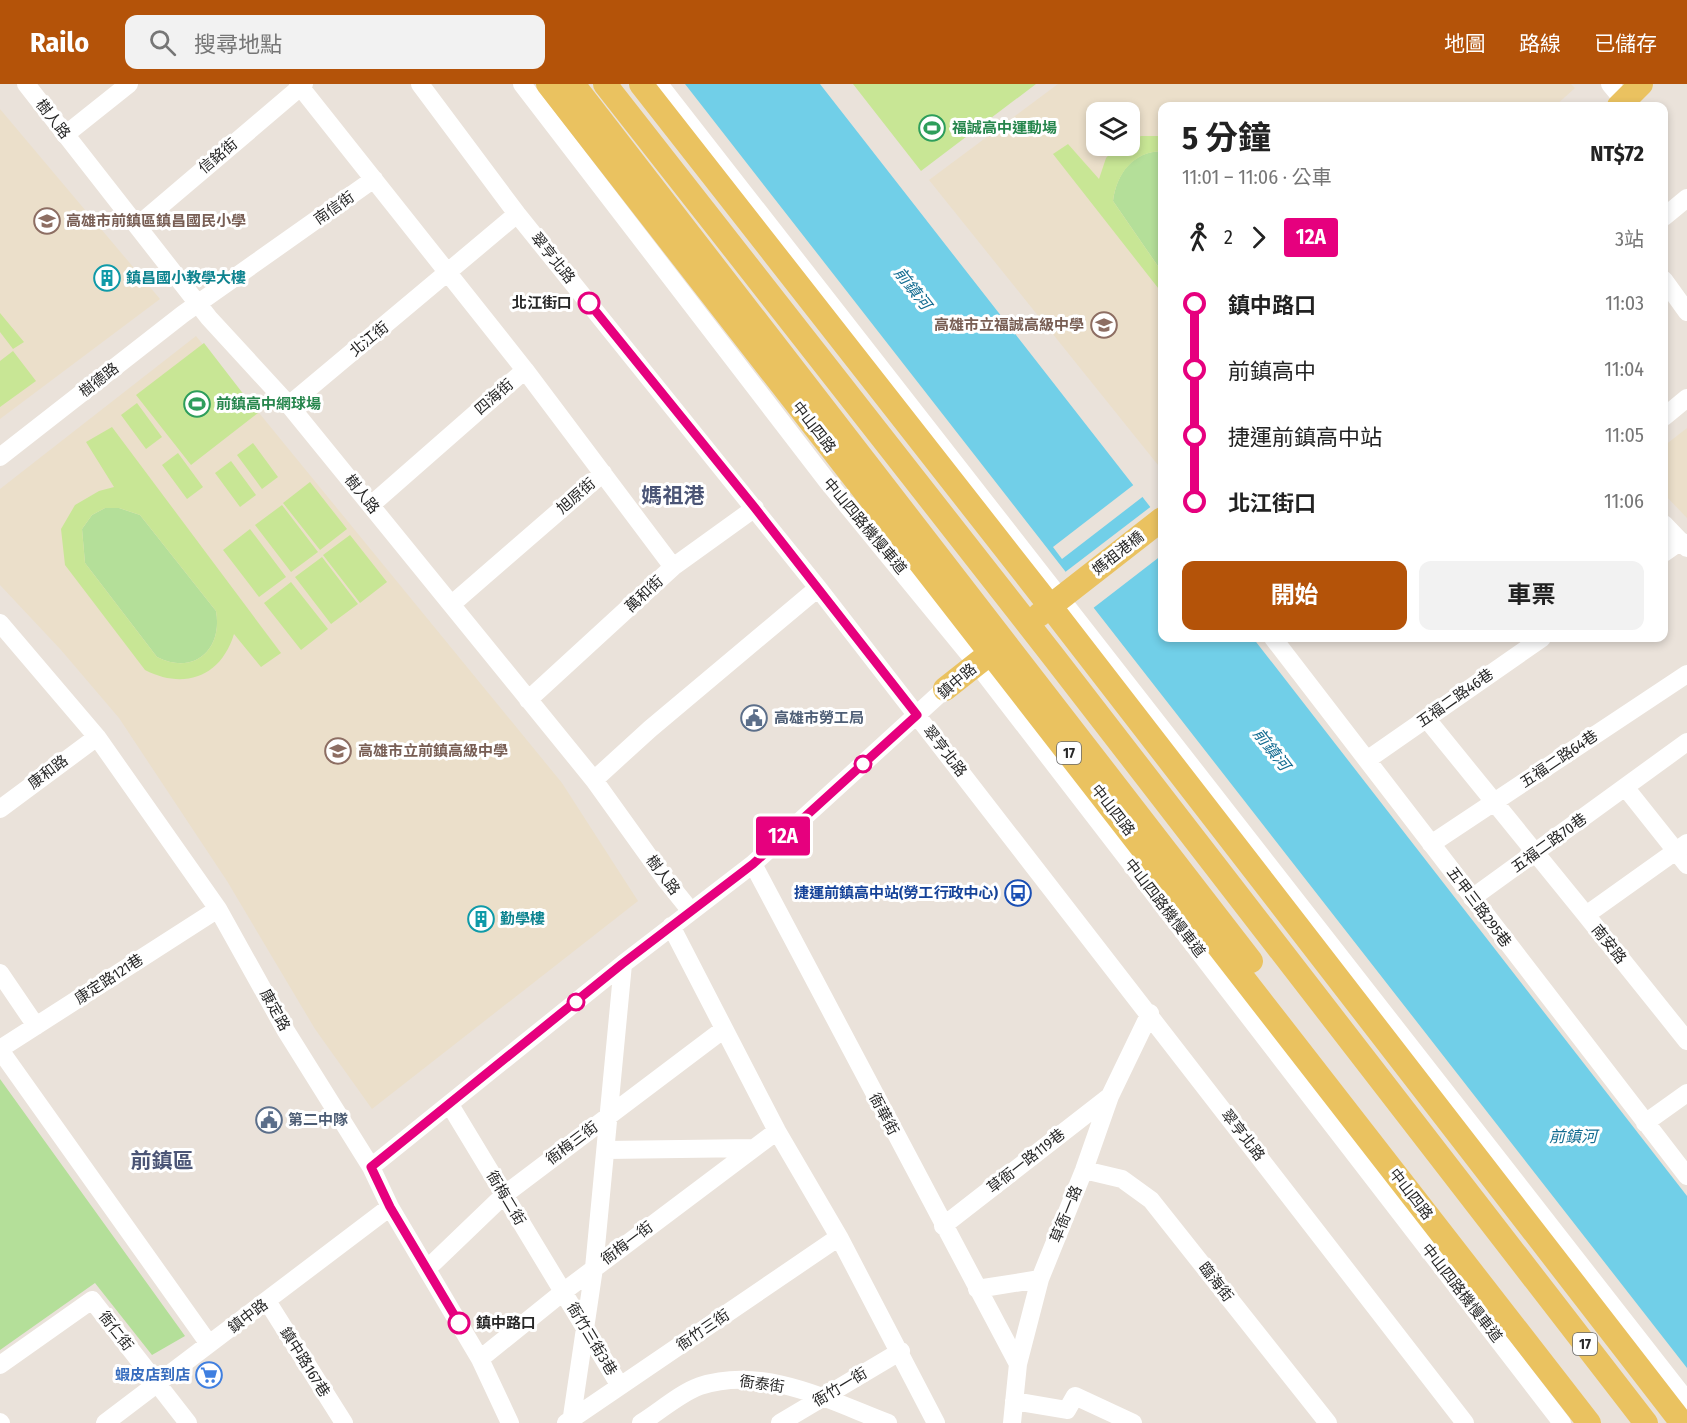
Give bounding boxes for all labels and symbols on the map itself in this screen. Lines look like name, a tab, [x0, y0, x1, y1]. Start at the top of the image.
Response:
street label: 樹人路	[32, 96, 74, 142]
sports icon: 福誠高中運動場	[917, 113, 947, 143]
place label: 福誠高中運動場	[952, 119, 1057, 137]
street label: 信銘街	[195, 135, 241, 177]
street label: 南信街	[310, 188, 358, 228]
school or university icon: 高雄市前鎮區鎮昌國民小學	[32, 206, 62, 236]
place label: 高雄市前鎮區鎮昌國民小學	[66, 212, 246, 230]
street label: 翠亨北路	[527, 229, 579, 287]
building icon: 鎮昌國小教學大樓	[92, 263, 122, 293]
water label: 前鎮河	[890, 264, 937, 315]
place label: 鎮昌國小教學大樓	[126, 269, 246, 287]
marker: 北江街口	[578, 292, 600, 314]
place label: 北江街口	[512, 294, 572, 312]
school or university icon: 高雄市立福誠高級中學	[1089, 310, 1119, 340]
place label: 高雄市立福誠高級中學	[934, 316, 1084, 334]
street label: 北江街	[346, 318, 392, 360]
street label: 樹德路	[76, 359, 122, 401]
street label: 四海街	[471, 375, 517, 419]
sports icon: 前鎮高中網球場	[182, 389, 212, 419]
place label: 前鎮高中網球場	[216, 395, 321, 413]
street label: 中山四路	[788, 398, 840, 456]
street label: 樹人路	[341, 471, 383, 517]
street label: 旭原街	[553, 474, 599, 518]
street label: 中山四路機慢車道	[820, 474, 910, 578]
district label: 媽祖港	[642, 483, 705, 509]
street label: 媽祖港橋	[1089, 527, 1147, 579]
street label: 萬和街	[621, 572, 667, 616]
street label: 鎮中路	[934, 660, 980, 702]
street label: 五福二路46巷	[1413, 665, 1497, 731]
public building icon: 高雄市勞工局	[739, 703, 769, 733]
place label: 高雄市勞工局	[774, 709, 864, 727]
street label: 翠亨北路	[919, 722, 971, 780]
water label: 前鎮河	[1249, 725, 1296, 776]
street label: 五福二路64巷	[1517, 726, 1601, 792]
school or university icon: 高雄市立前鎮高級中學	[323, 736, 353, 766]
place label: 高雄市立前鎮高級中學	[358, 742, 508, 760]
road number: 17	[1057, 742, 1081, 764]
street label: 康和路	[25, 751, 71, 793]
unlabelled marker	[854, 755, 872, 773]
street label: 中山四路	[1087, 781, 1139, 839]
street label: 五福二路70巷	[1508, 810, 1590, 876]
line badge: 12A	[748, 816, 818, 855]
street label: 樹人路	[642, 852, 684, 898]
street label: 中山四路機慢車道	[1121, 855, 1209, 961]
street label: 五甲三路295巷	[1443, 863, 1515, 951]
bus stop icon: 捷運前鎮高中站(勞工行政中心)	[1003, 878, 1033, 908]
place label: 捷運前鎮高中站(勞工行政中心)	[794, 884, 998, 902]
building icon: 勤學樓	[466, 904, 496, 934]
place label: 勤學樓	[500, 910, 545, 928]
street label: 南安路	[1588, 921, 1630, 967]
street label: 康定路121巷	[71, 950, 147, 1008]
street label: 康定路	[256, 986, 294, 1034]
unlabelled marker	[567, 993, 585, 1011]
street label: 衙華街	[865, 1090, 903, 1138]
public building icon: 第二中隊	[254, 1105, 284, 1135]
street label: 翠亨北路	[1217, 1106, 1269, 1164]
place label: 第二中隊	[288, 1111, 348, 1129]
street label: 衙梅三街	[543, 1118, 601, 1168]
street label: 草衙一路119巷	[984, 1125, 1068, 1197]
water label: 前鎮河	[1549, 1127, 1600, 1146]
district label: 前鎮區	[131, 1148, 194, 1174]
street label: 中山四路	[1385, 1165, 1437, 1223]
street label: 衙梅二街	[483, 1168, 529, 1228]
street label: 草衙一路	[1046, 1183, 1086, 1245]
street label: 衙梅一街	[598, 1218, 656, 1268]
street label: 中山四路機慢車道	[1418, 1240, 1506, 1346]
street label: 臨海街	[1195, 1259, 1237, 1305]
street label: 鎮中路	[225, 1295, 271, 1337]
street label: 衙竹三街3巷	[563, 1299, 621, 1379]
street label: 衙竹三街	[673, 1306, 733, 1354]
street label: 衙仁街	[95, 1308, 137, 1354]
marker: 鎮中路口	[448, 1312, 470, 1334]
place label: 鎮中路口	[476, 1314, 536, 1332]
street label: 鎮中路167巷	[276, 1324, 334, 1400]
road number: 17	[1573, 1333, 1597, 1355]
supermarket icon: 蝦皮店到店	[194, 1360, 224, 1390]
street label: 衙竹一街	[810, 1364, 870, 1410]
place label: 蝦皮店到店	[115, 1366, 190, 1384]
street label: 衙泰街	[738, 1372, 786, 1396]

